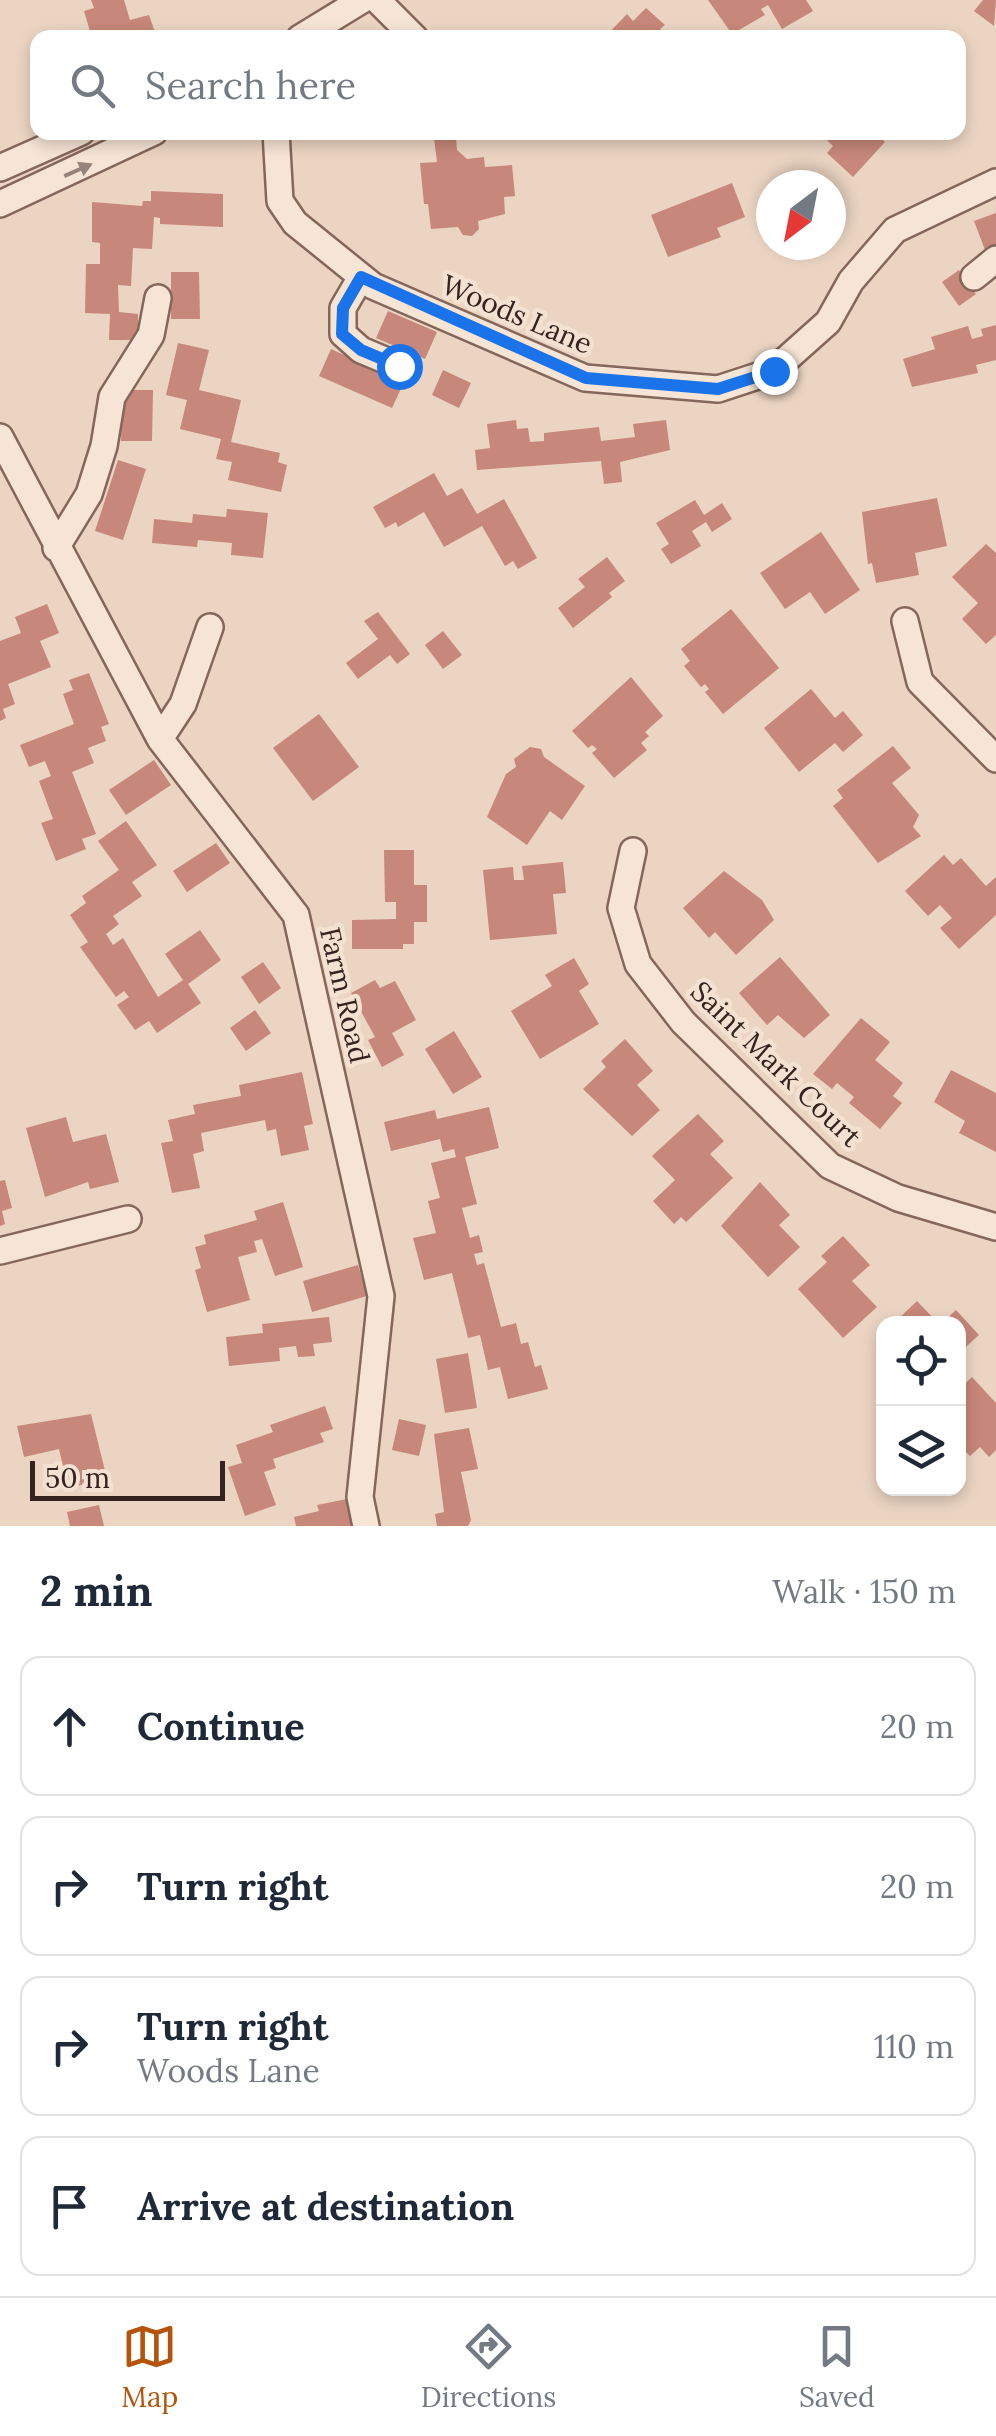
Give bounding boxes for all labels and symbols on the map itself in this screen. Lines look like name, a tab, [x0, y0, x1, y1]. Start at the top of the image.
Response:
one-way arrow	[63, 162, 93, 178]
north arrow	[756, 170, 846, 260]
street label: Woods Lane	[436, 266, 598, 362]
route start	[377, 344, 423, 390]
route end	[752, 349, 798, 395]
street label: Farm Road	[312, 924, 378, 1066]
street label: Saint Mark Court	[683, 973, 869, 1155]
scale bar	[30, 1456, 225, 1500]

